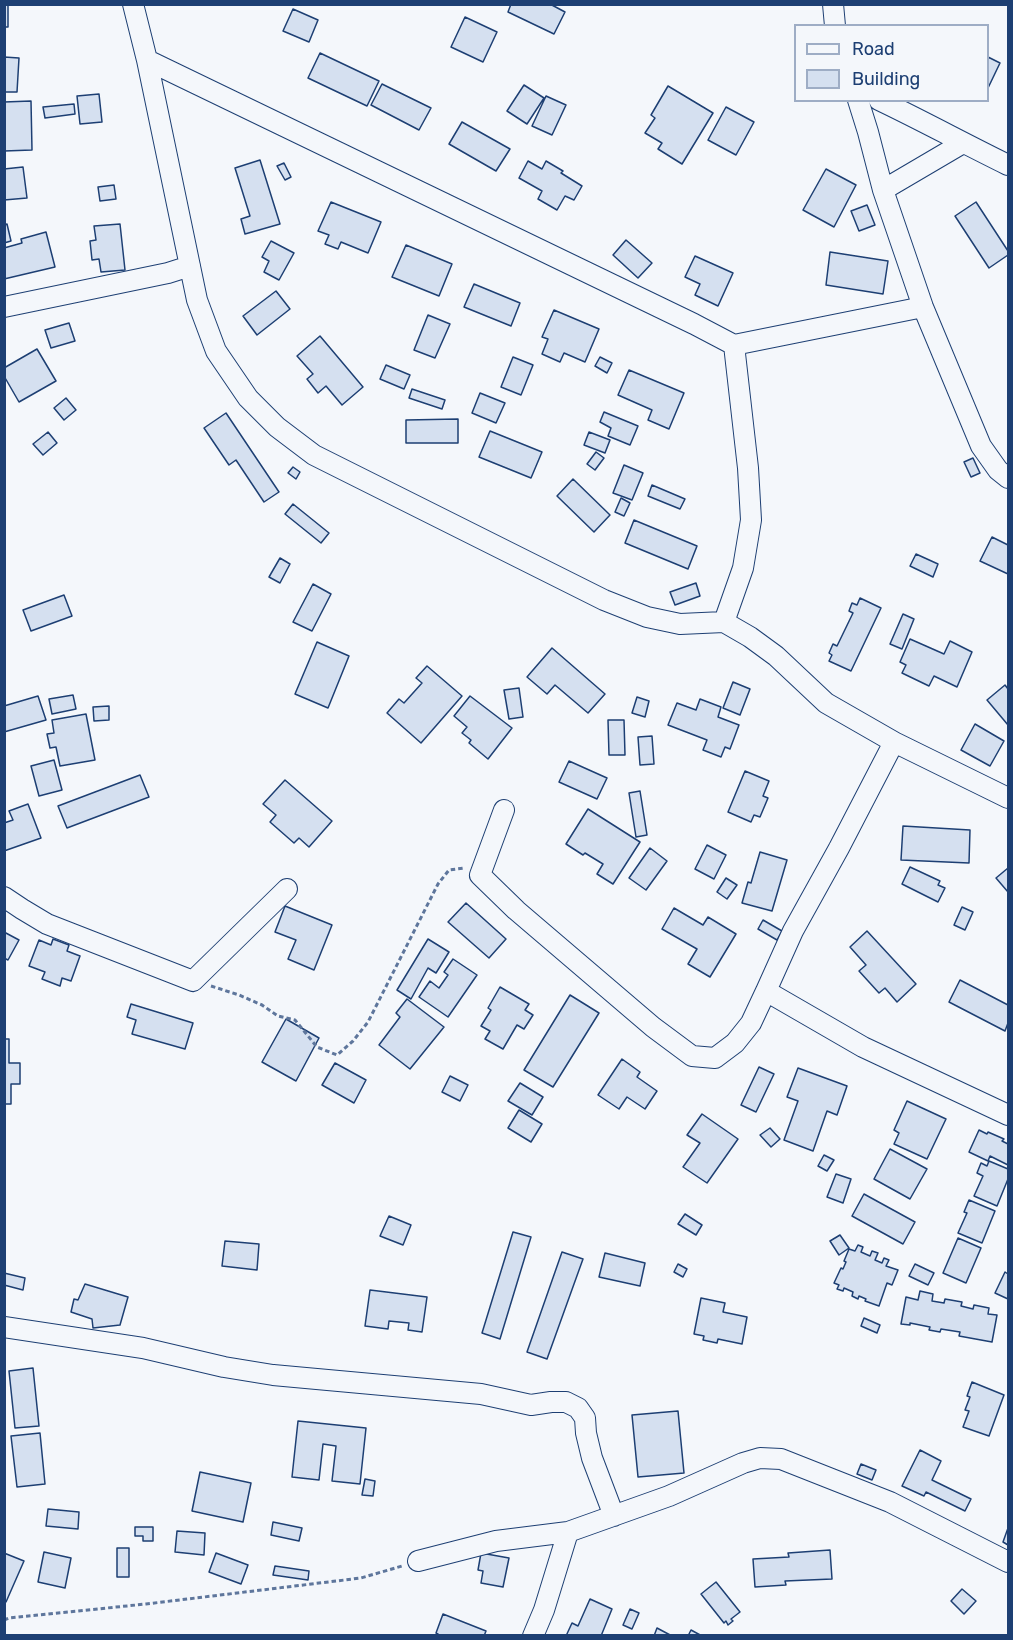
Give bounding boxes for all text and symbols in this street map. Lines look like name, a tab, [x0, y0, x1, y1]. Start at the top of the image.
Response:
legend	[794, 24, 989, 102]
text: Road	[852, 38, 895, 60]
text: Building	[852, 68, 920, 90]

